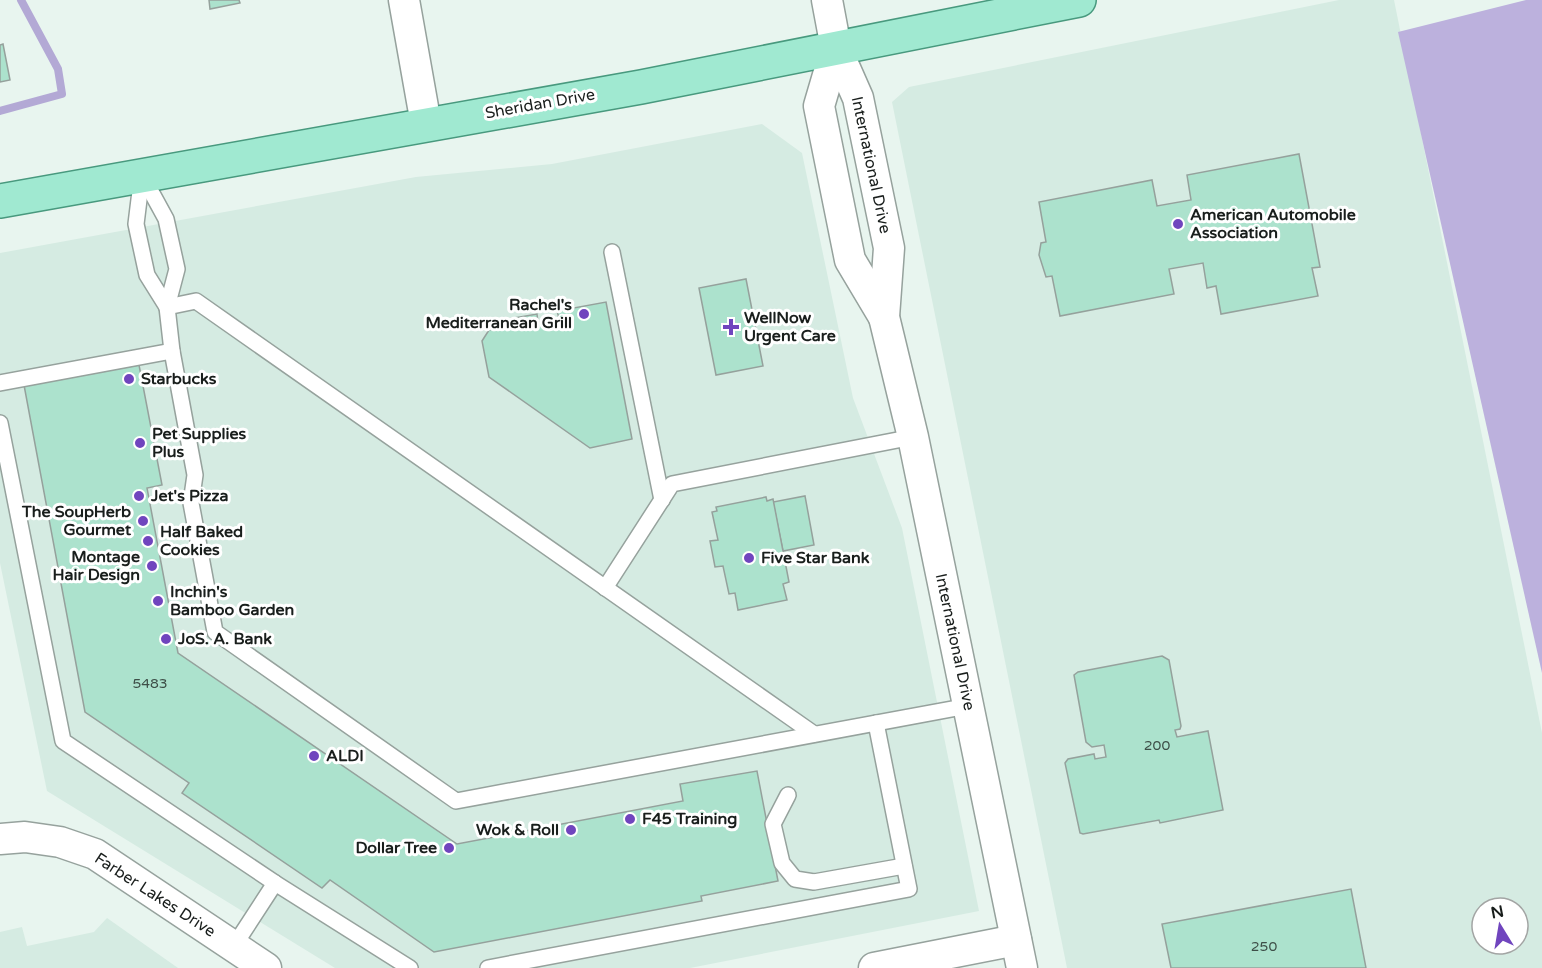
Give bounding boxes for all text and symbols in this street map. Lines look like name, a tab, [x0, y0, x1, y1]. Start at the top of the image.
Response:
street label: Sheridan Drive	[484, 85, 596, 123]
street label: International Drive	[847, 95, 895, 235]
place label: American Automobile Association	[1190, 205, 1356, 243]
marker: American Automobile Association	[1171, 217, 1185, 231]
place label: Rachel's Mediterranean Grill	[425, 295, 572, 333]
marker: Rachel's Mediterranean Grill	[577, 307, 591, 321]
place label: WellNow Urgent Care	[744, 308, 836, 346]
marker: WellNow Urgent Care	[722, 318, 740, 336]
place label: Starbucks	[141, 369, 217, 389]
marker: Starbucks	[122, 372, 136, 386]
place label: Pet Supplies Plus	[152, 424, 247, 462]
marker: Pet Supplies Plus	[133, 436, 147, 450]
place label: Jet's Pizza	[150, 486, 229, 506]
marker: Jet's Pizza	[132, 489, 146, 503]
place label: The SoupHerb Gourmet	[21, 502, 132, 540]
marker: The SoupHerb Gourmet	[136, 514, 150, 528]
place label: Half Baked Cookies	[160, 522, 243, 560]
marker: Half Baked Cookies	[141, 534, 155, 548]
place label: Montage Hair Design	[52, 547, 140, 585]
place label: Five Star Bank	[761, 548, 870, 568]
marker: Five Star Bank	[742, 551, 756, 565]
marker: Montage Hair Design	[145, 559, 159, 573]
street label: International Drive	[931, 572, 979, 712]
place label: Inchin's Bamboo Garden	[170, 582, 294, 620]
marker: Inchin's Bamboo Garden	[151, 594, 165, 608]
place label: JoS. A. Bank	[177, 629, 272, 649]
marker: JoS. A. Bank	[159, 632, 173, 646]
house number: 5483	[132, 675, 168, 692]
house number: 200	[1144, 737, 1170, 754]
place label: ALDI	[326, 746, 364, 766]
marker: ALDI	[307, 749, 321, 763]
place label: F45 Training	[642, 809, 737, 829]
marker: F45 Training	[623, 812, 637, 826]
place label: Wok & Roll	[476, 820, 559, 840]
marker: Wok & Roll	[564, 823, 578, 837]
place label: Dollar Tree	[356, 838, 437, 858]
marker: Dollar Tree	[442, 841, 456, 855]
street label: Farber Lakes Drive	[91, 848, 219, 942]
north arrow	[1470, 896, 1530, 956]
text: N	[1489, 901, 1506, 923]
house number: 250	[1251, 938, 1277, 955]

